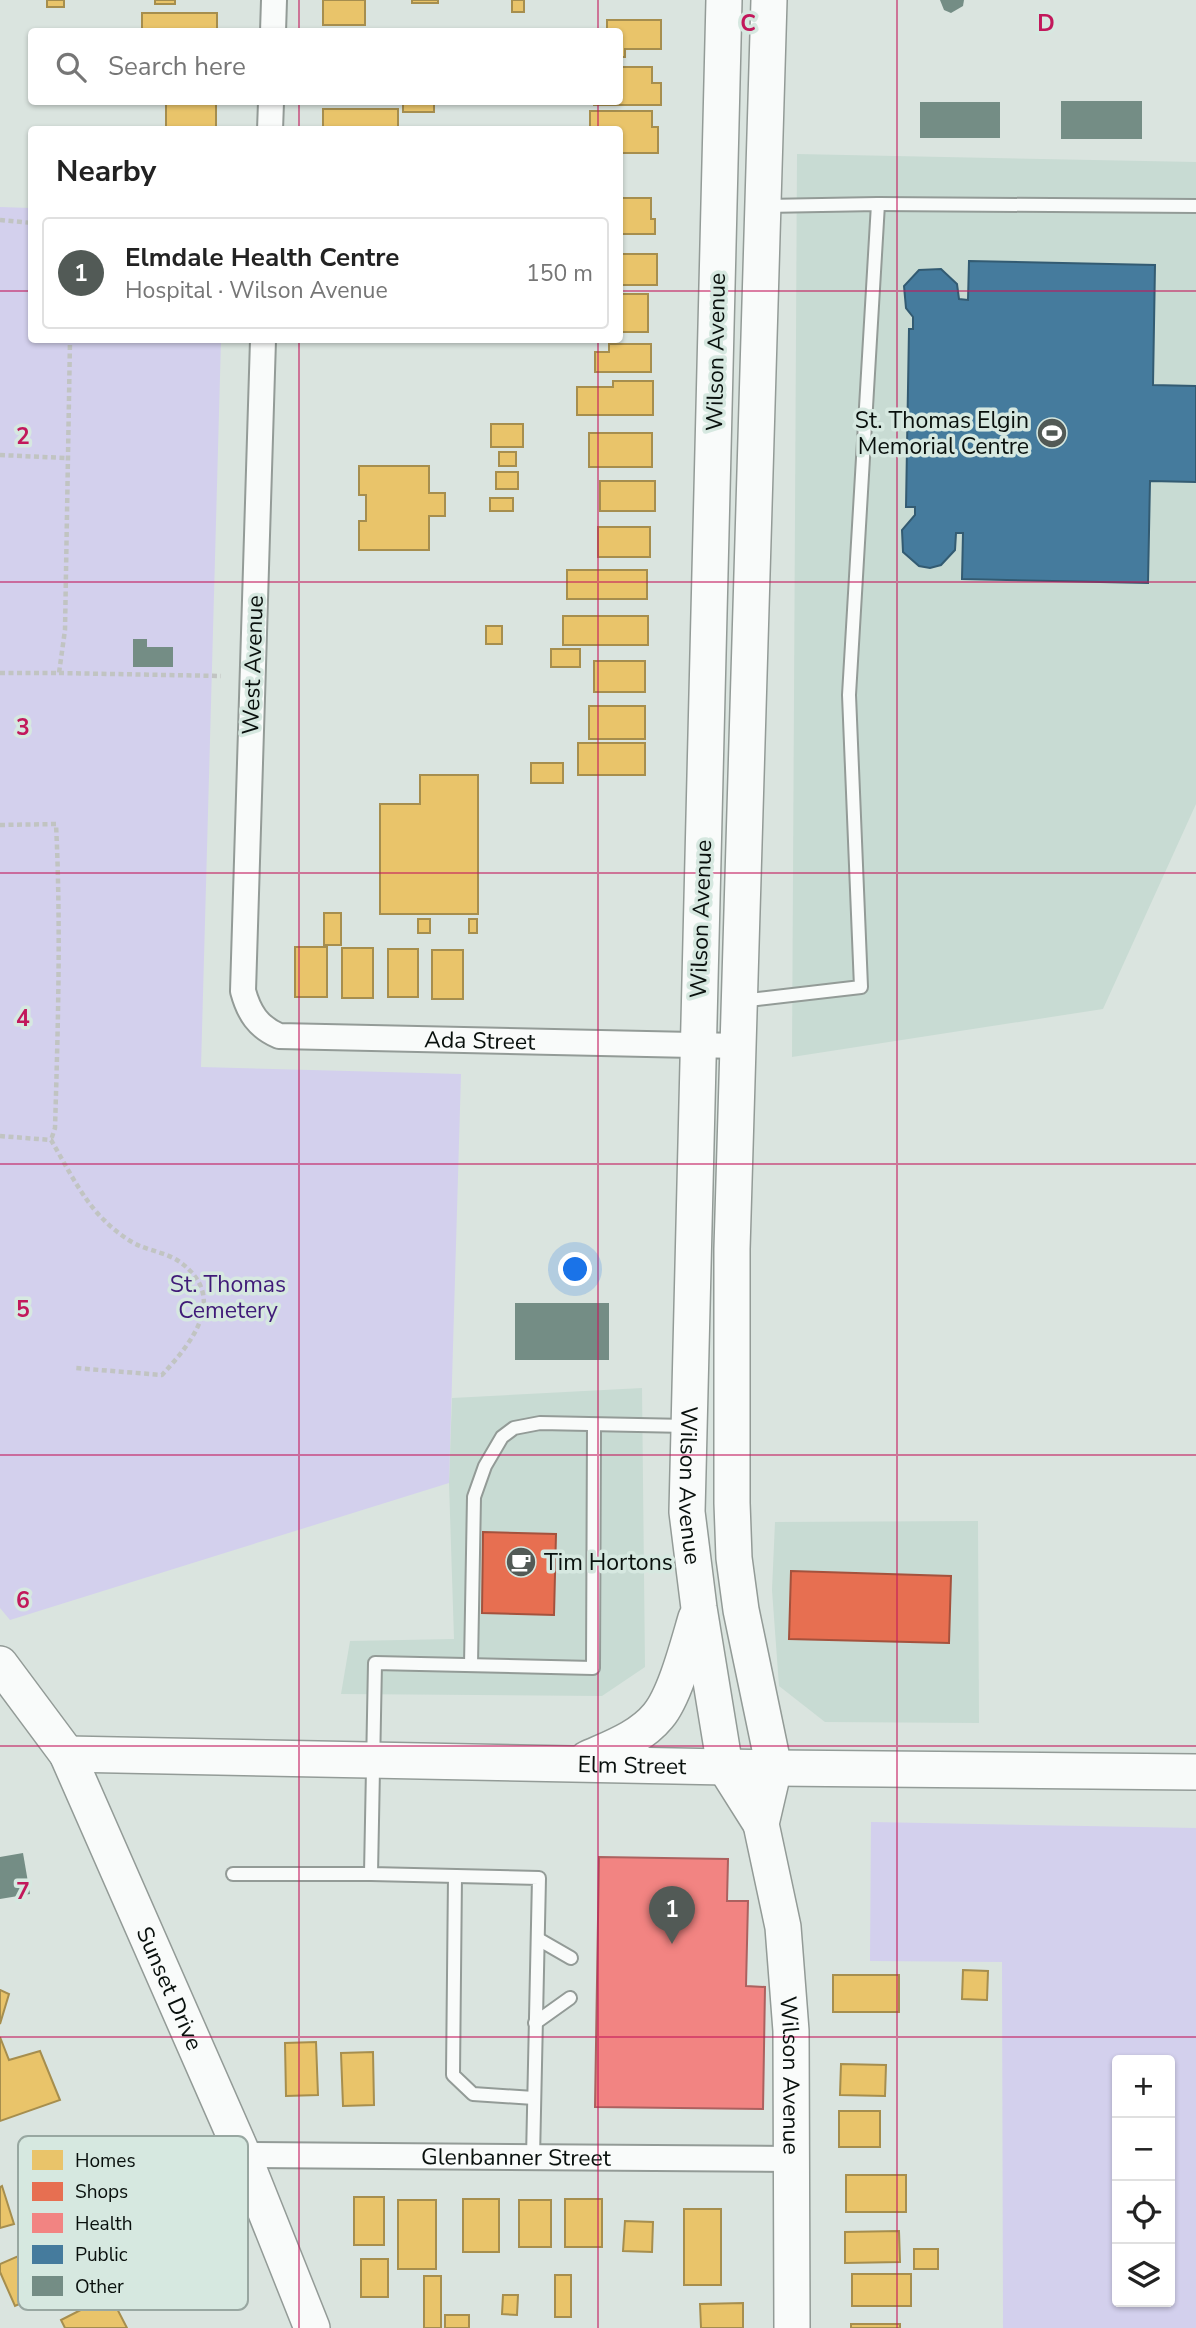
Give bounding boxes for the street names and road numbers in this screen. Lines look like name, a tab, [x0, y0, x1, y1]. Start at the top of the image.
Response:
street label: Wilson Avenue	[699, 273, 733, 431]
street label: West Avenue	[235, 595, 271, 735]
street label: Wilson Avenue	[683, 839, 719, 999]
street label: Ada Street	[424, 1024, 536, 1057]
street label: Wilson Avenue	[671, 1406, 709, 1566]
street label: Elm Street	[577, 1749, 687, 1782]
street label: Sunset Drive	[129, 1922, 211, 2055]
street label: Wilson Avenue	[773, 1995, 807, 2155]
street label: Glenbanner Street	[421, 2141, 612, 2173]

